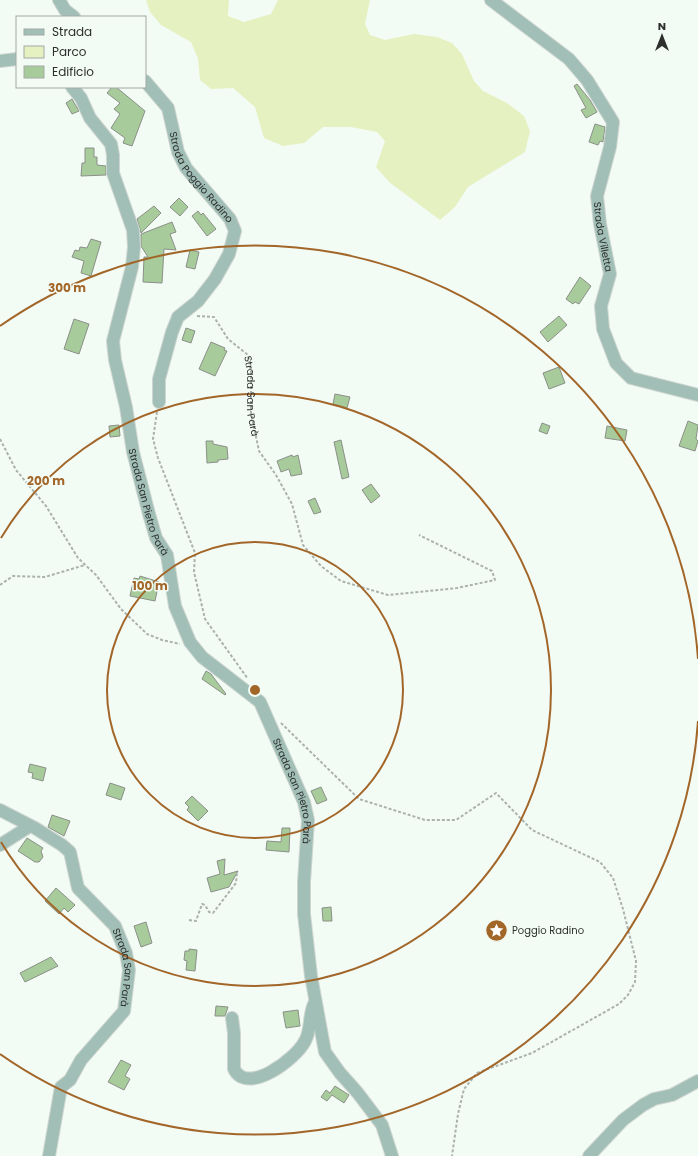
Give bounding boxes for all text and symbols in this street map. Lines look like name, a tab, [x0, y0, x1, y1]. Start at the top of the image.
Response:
legend	[16, 16, 146, 88]
north arrow	[642, 16, 682, 56]
text: N	[658, 18, 666, 34]
text: Strada	[52, 23, 92, 40]
text: Parco	[52, 43, 87, 60]
text: Edificio	[52, 63, 94, 80]
street label: Strada Poggio Radino	[166, 130, 237, 226]
street label: Strada Villetta	[590, 201, 617, 273]
text: 300 m	[48, 279, 86, 296]
street label: Strada San Parà	[241, 354, 263, 438]
street label: Strada San Pietro Parà	[125, 447, 173, 558]
text: 200 m	[27, 472, 65, 489]
text: 100 m	[132, 577, 168, 594]
centre of rings	[248, 683, 262, 697]
street label: Strada San Pietro Parà	[269, 736, 316, 845]
place icon: Poggio Radino	[484, 917, 510, 943]
place label: Poggio Radino	[512, 923, 584, 938]
street label: Strada San Parà	[109, 926, 137, 1008]

